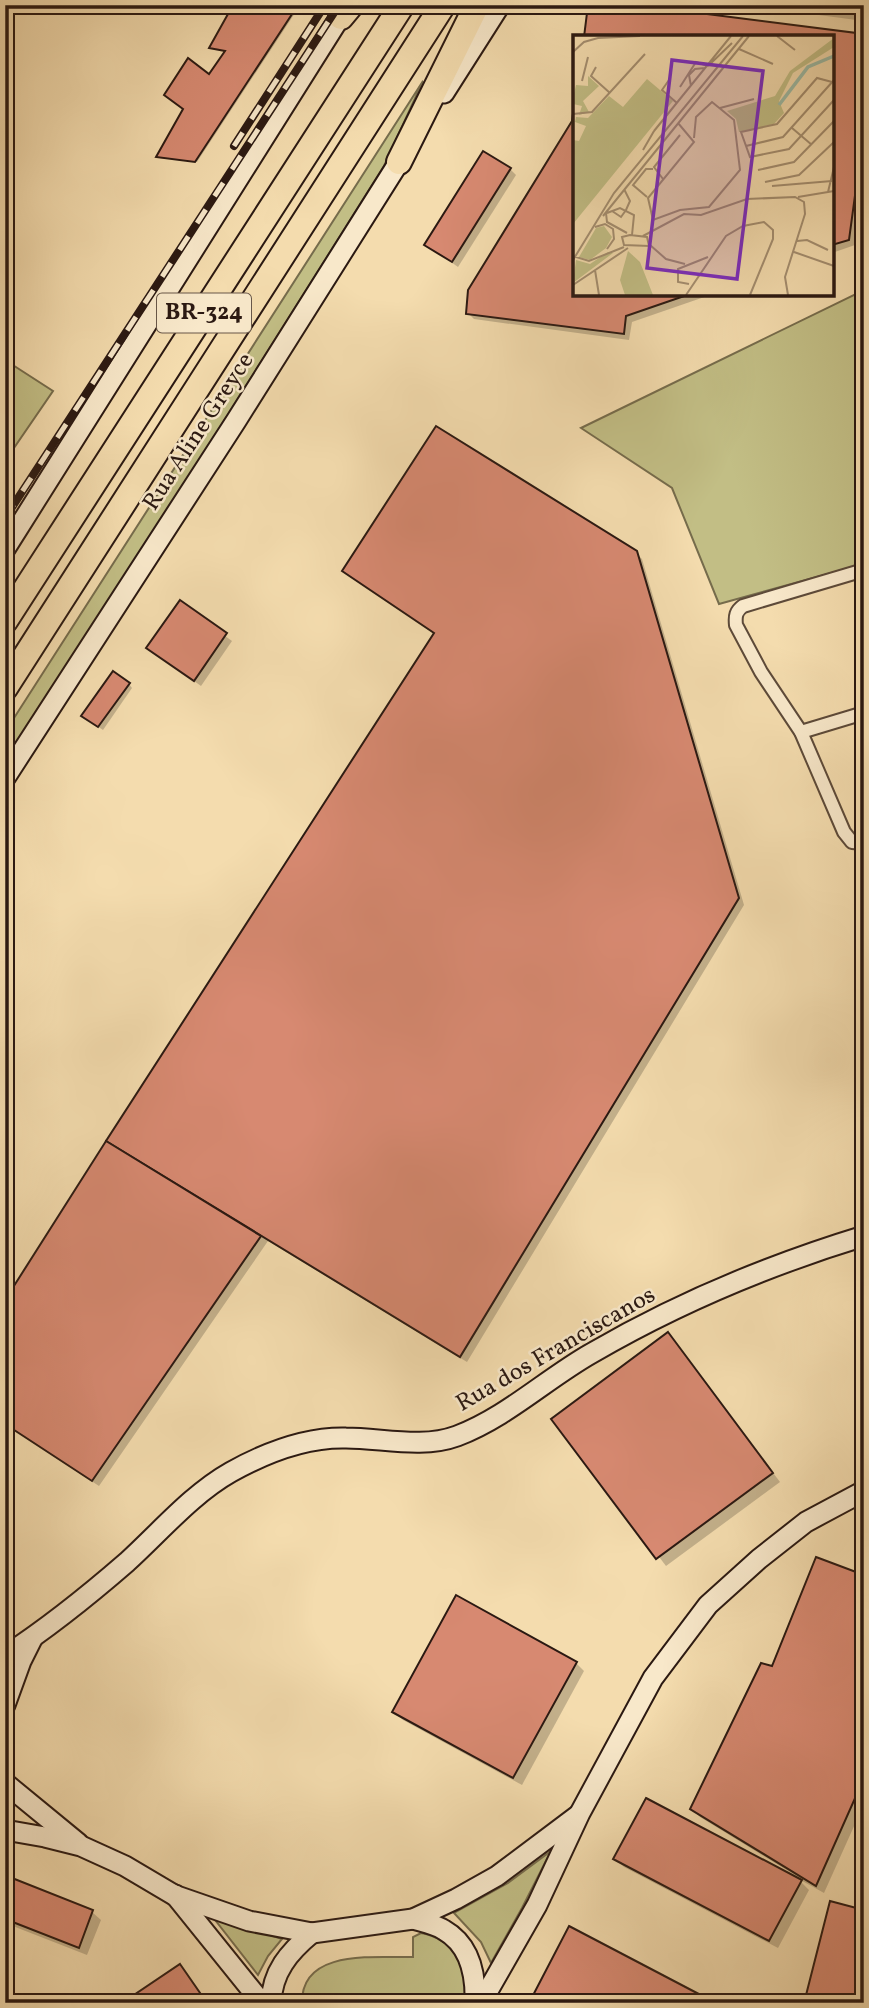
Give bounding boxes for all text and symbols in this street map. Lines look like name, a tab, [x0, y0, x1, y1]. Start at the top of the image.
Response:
inset map	[573, 35, 834, 296]
road number: BR-324	[157, 294, 251, 332]
street label: Rua Aline Greyce	[135, 346, 263, 518]
street label: Rua dos Franciscanos	[450, 1279, 662, 1421]

